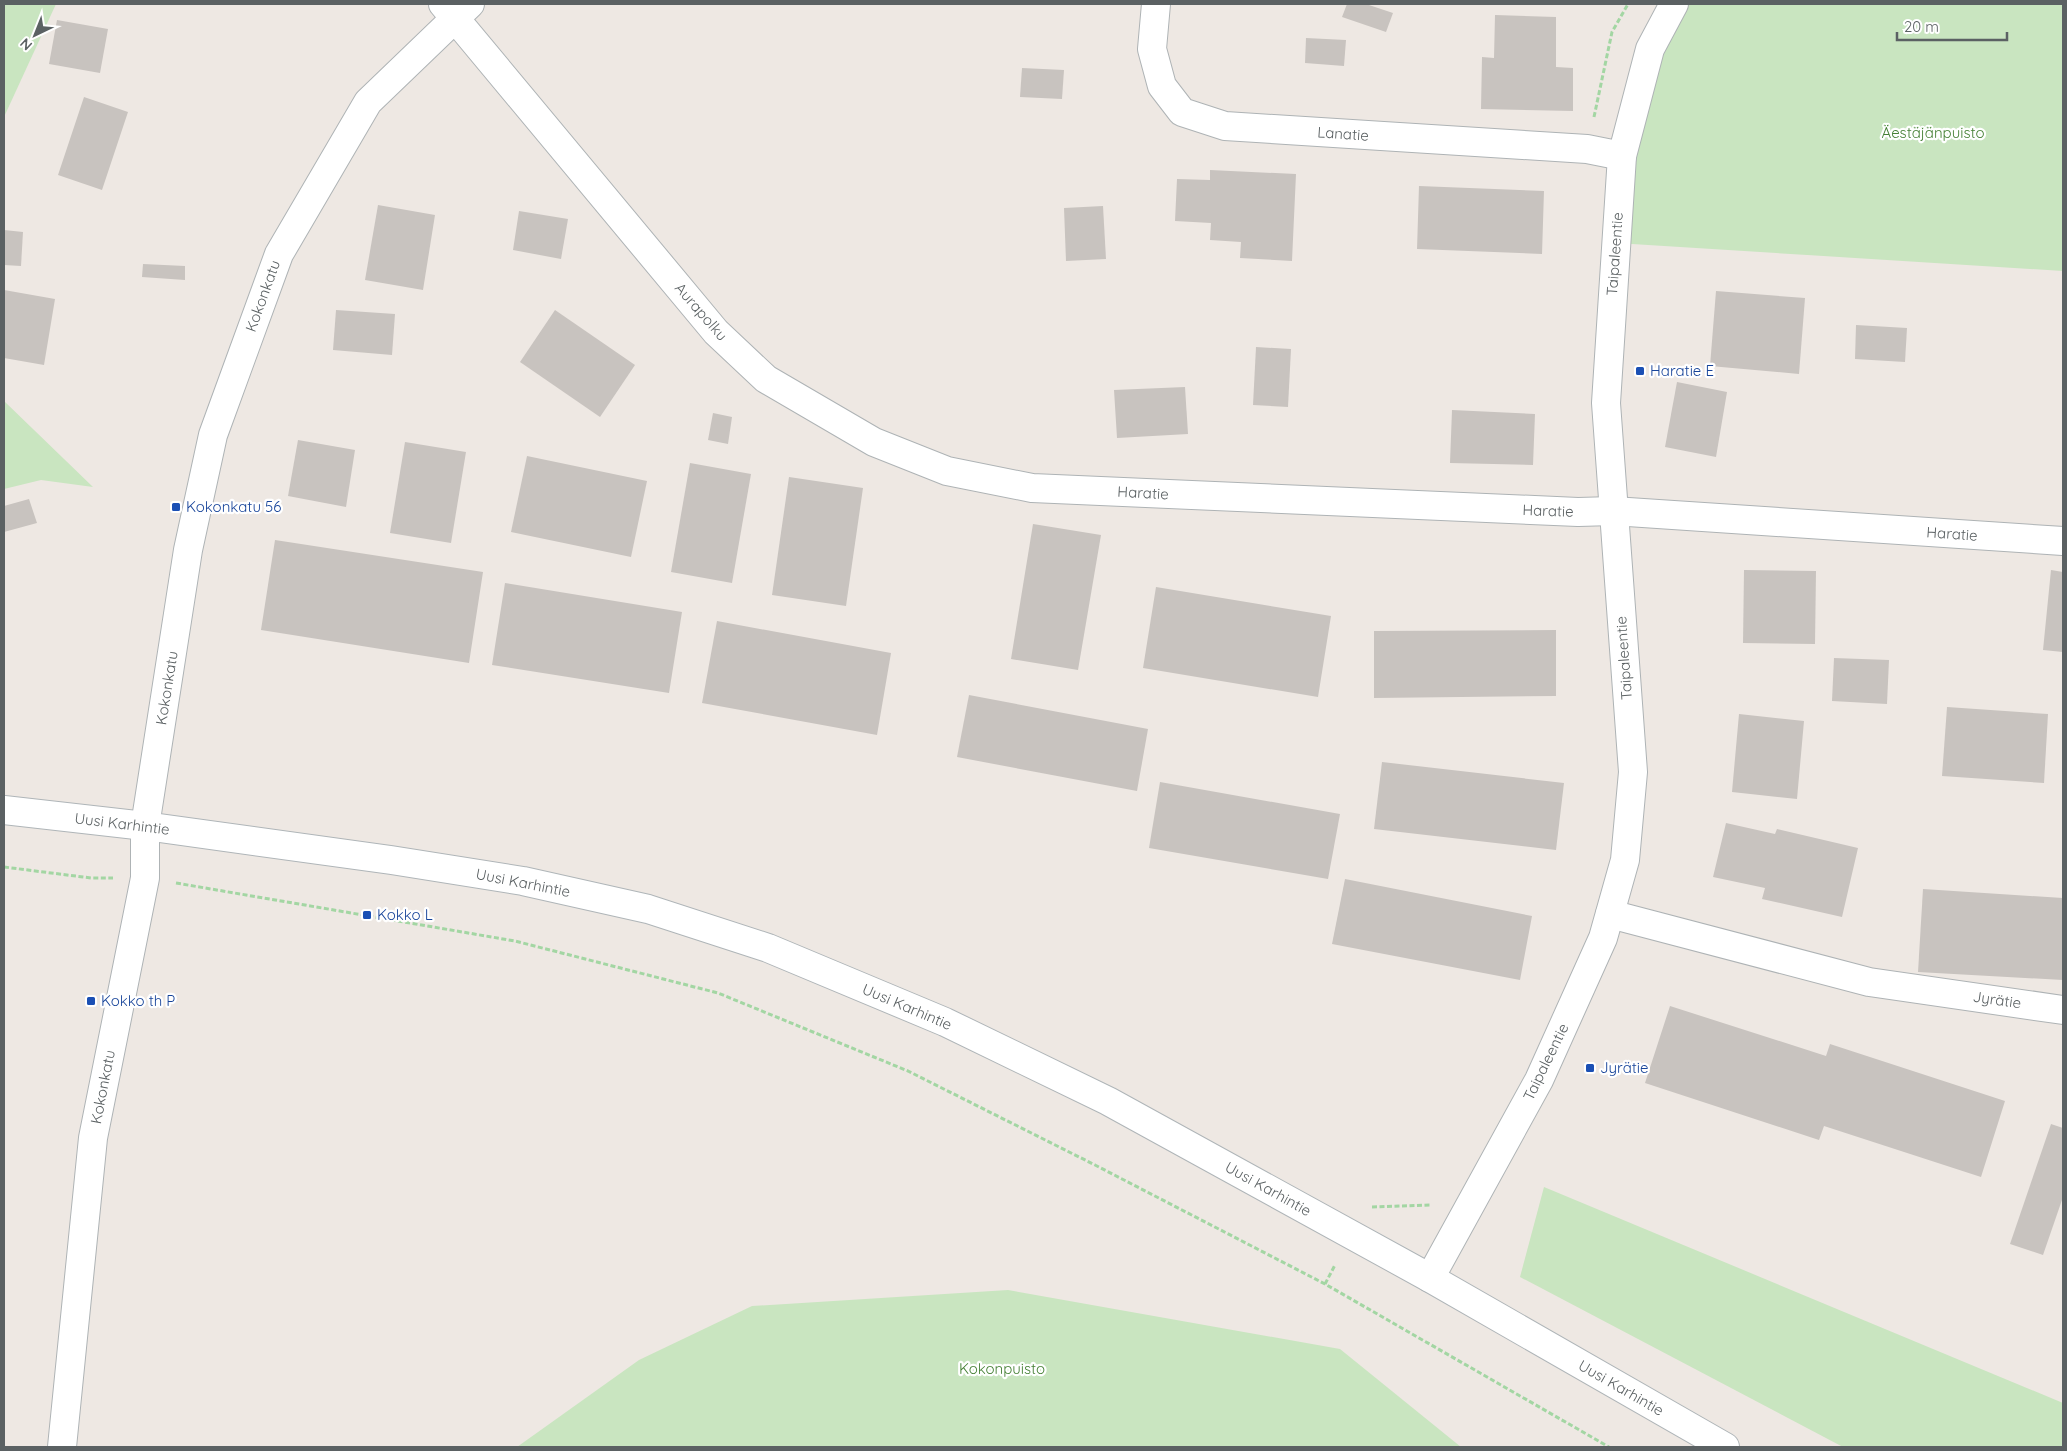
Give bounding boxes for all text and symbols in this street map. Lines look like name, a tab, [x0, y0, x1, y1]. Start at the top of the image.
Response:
north arrow	[10, 10, 60, 60]
scale bar	[1897, 10, 2007, 42]
text: 20 m	[1904, 17, 1939, 36]
text: N	[16, 34, 36, 55]
street label: Lanatie	[1317, 122, 1369, 145]
park label: Äestäjänpuisto	[1881, 123, 1985, 142]
street label: Taipaleentie	[1602, 212, 1627, 296]
street label: Kokonkatu	[241, 257, 284, 334]
street label: Aurapolku	[671, 279, 732, 345]
place label: Haratie E	[1650, 361, 1714, 380]
marker: Haratie E	[1634, 365, 1646, 377]
street label: Haratie	[1117, 482, 1169, 503]
place label: Kokonkatu 56	[186, 497, 281, 516]
street label: Haratie	[1522, 500, 1574, 521]
marker: Kokonkatu 56	[170, 501, 182, 513]
street label: Haratie	[1926, 522, 1978, 545]
street label: Taipaleentie	[1611, 616, 1636, 700]
street label: Kokonkatu	[151, 649, 182, 726]
street label: Uusi Karhintie	[73, 808, 171, 839]
street label: Uusi Karhintie	[474, 864, 572, 901]
place label: Kokko L	[377, 905, 433, 924]
marker: Kokko L	[361, 909, 373, 921]
street label: Uusi Karhintie	[859, 979, 955, 1034]
street label: Jyrätie	[1972, 987, 2022, 1012]
place label: Kokko th P	[101, 991, 175, 1010]
marker: Kokko th P	[85, 995, 97, 1007]
street label: Taipaleentie	[1519, 1020, 1572, 1104]
street label: Kokonkatu	[86, 1048, 119, 1126]
place label: Jyrätie	[1600, 1058, 1649, 1077]
marker: Jyrätie	[1584, 1062, 1596, 1074]
street label: Uusi Karhintie	[1222, 1157, 1315, 1220]
street label: Uusi Karhintie	[1575, 1355, 1667, 1420]
park label: Kokonpuisto	[959, 1359, 1045, 1378]

